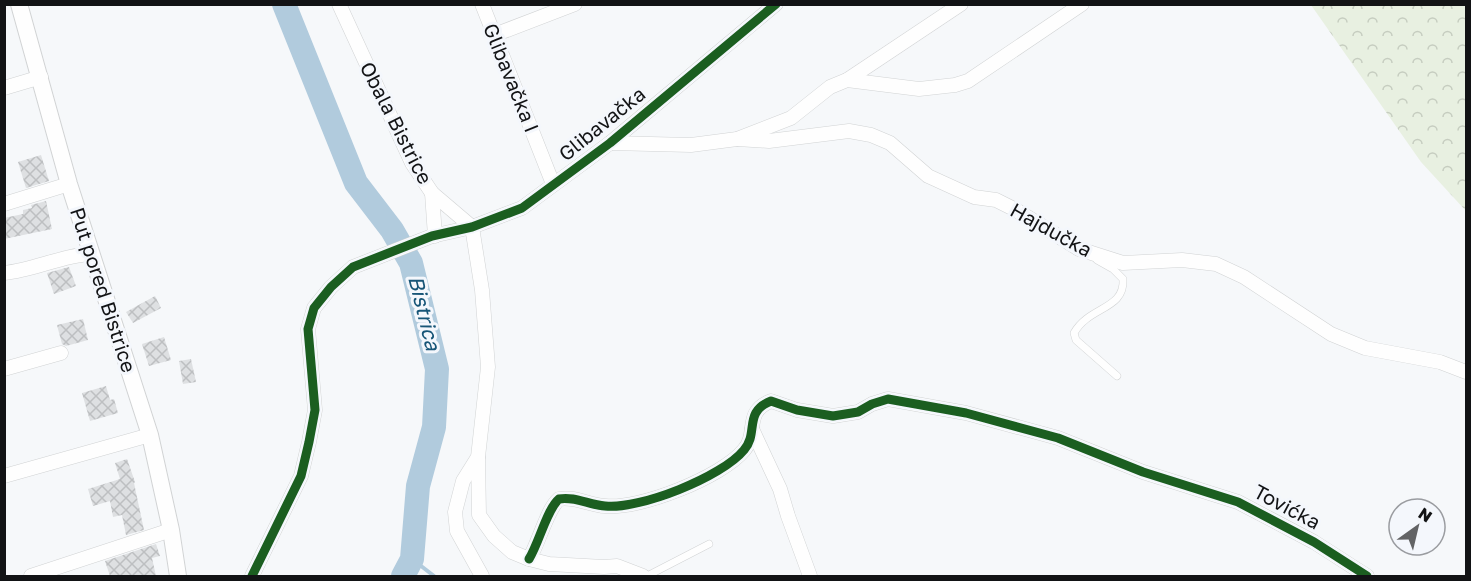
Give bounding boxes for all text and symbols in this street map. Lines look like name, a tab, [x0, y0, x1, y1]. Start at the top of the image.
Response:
street label: Glibavačka I	[479, 20, 545, 136]
street label: Obala Bistrice	[356, 57, 438, 188]
street label: Glibavačka	[553, 81, 649, 165]
street label: Hajdučka	[1007, 197, 1096, 261]
street label: Put pored Bistrice	[66, 204, 142, 375]
water label: Bistrica	[403, 273, 447, 354]
street label: Tovićka	[1250, 479, 1325, 534]
north arrow	[1387, 497, 1447, 557]
text: N	[1415, 503, 1436, 526]

